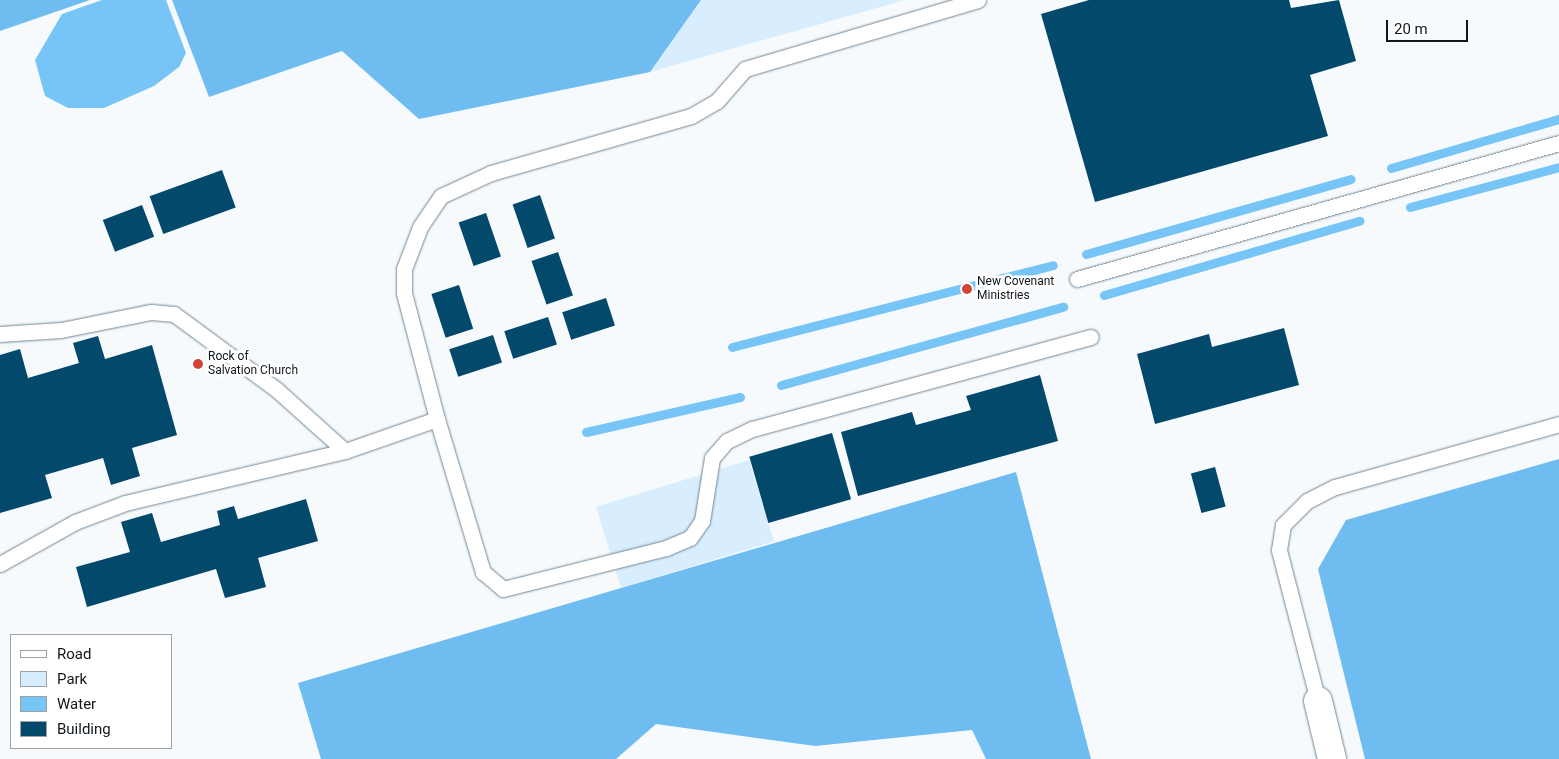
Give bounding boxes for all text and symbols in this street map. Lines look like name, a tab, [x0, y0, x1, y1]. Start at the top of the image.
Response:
scale bar	[1389, 10, 1472, 42]
text: 20 m	[1394, 20, 1428, 38]
place label: New Covenant Ministries	[977, 275, 1054, 303]
marker: New Covenant Ministries	[961, 283, 973, 295]
place label: Rock of Salvation Church	[208, 350, 298, 378]
marker: Rock of Salvation Church	[192, 358, 204, 370]
legend	[10, 634, 172, 749]
text: Road	[57, 645, 91, 663]
text: Park	[57, 670, 87, 688]
text: Water	[57, 695, 96, 713]
text: Building	[57, 720, 111, 738]

